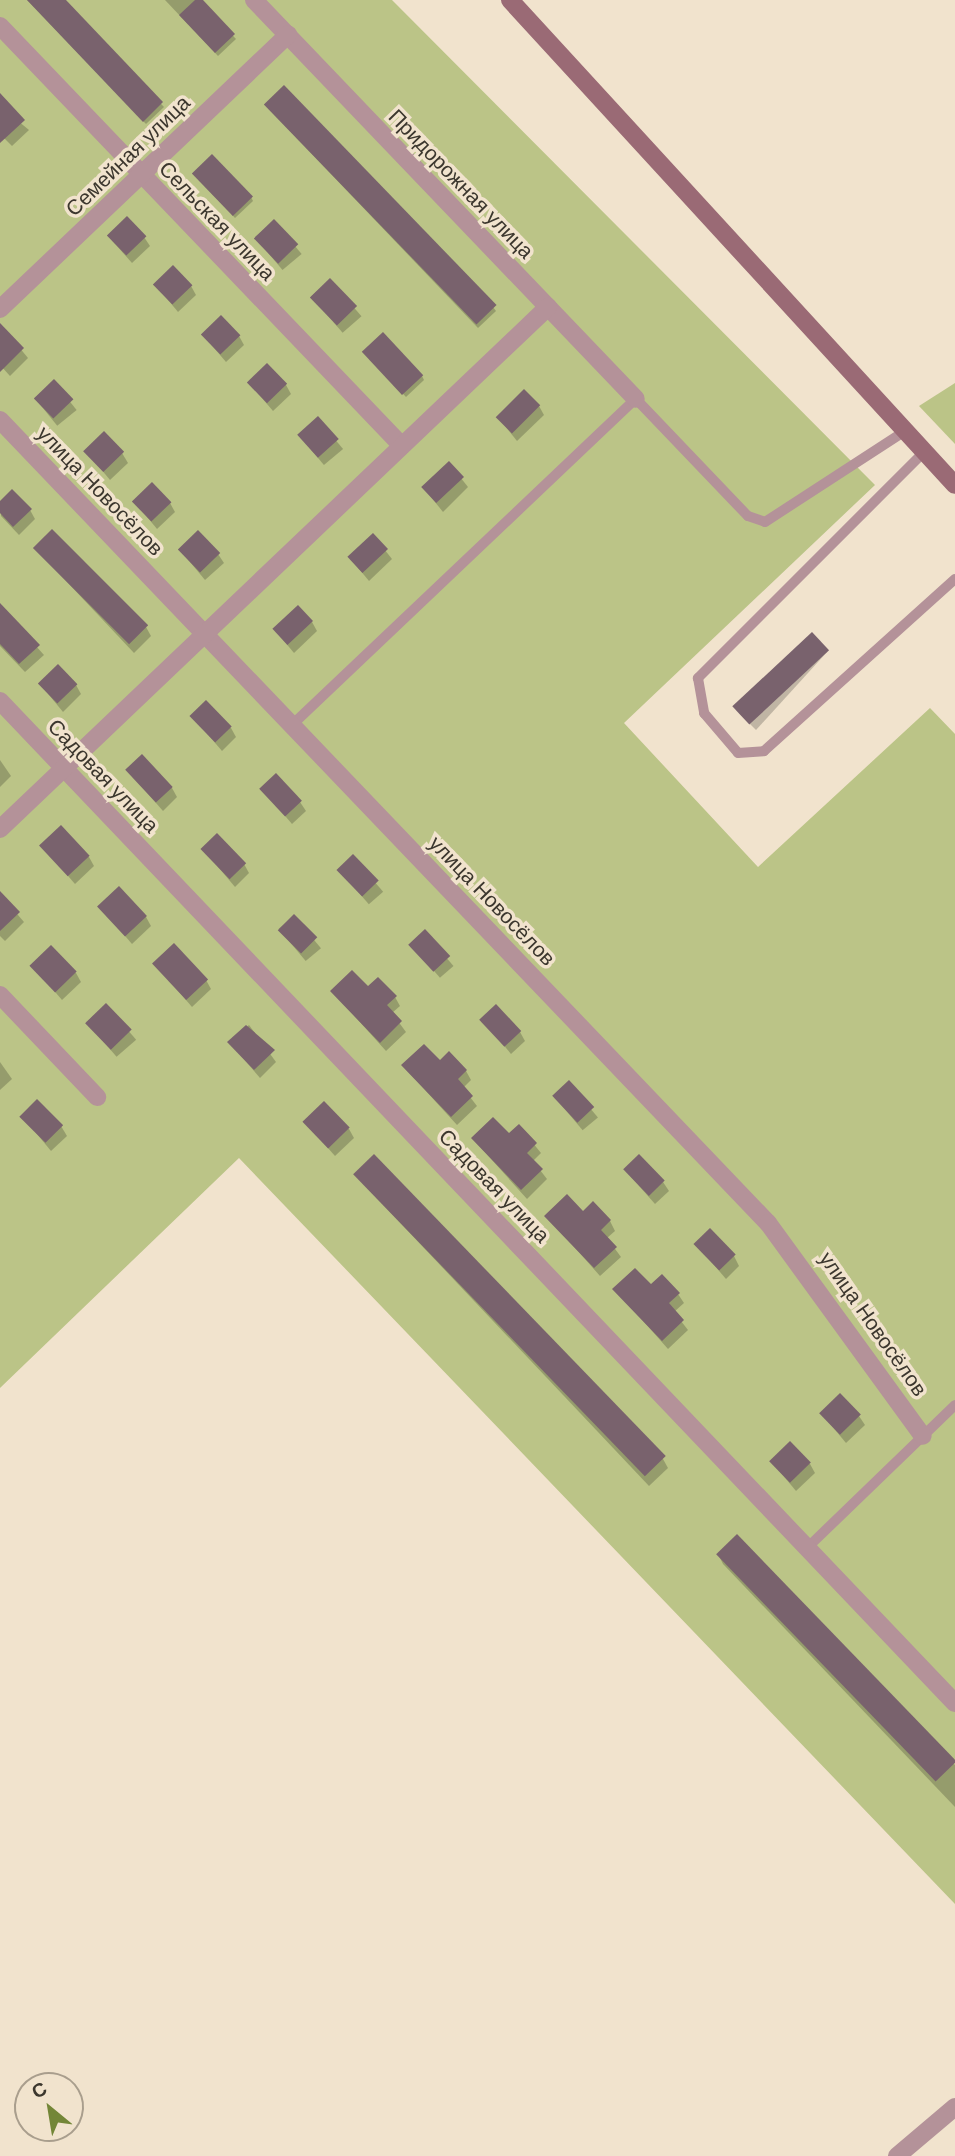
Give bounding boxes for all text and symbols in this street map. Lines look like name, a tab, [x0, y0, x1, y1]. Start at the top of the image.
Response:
street label: Семейная улица	[61, 90, 195, 222]
street label: Придорожная улица	[383, 104, 539, 264]
street label: Сельская улица	[154, 156, 280, 286]
street label: улица Новосёлов	[32, 421, 168, 561]
street label: Садовая улица	[42, 714, 164, 838]
street label: улица Новосёлов	[424, 831, 560, 971]
street label: Садовая улица	[433, 1124, 555, 1248]
street label: улица Новосёлов	[814, 1247, 932, 1401]
north arrow	[14, 2072, 84, 2142]
text: С	[28, 2078, 50, 2103]

